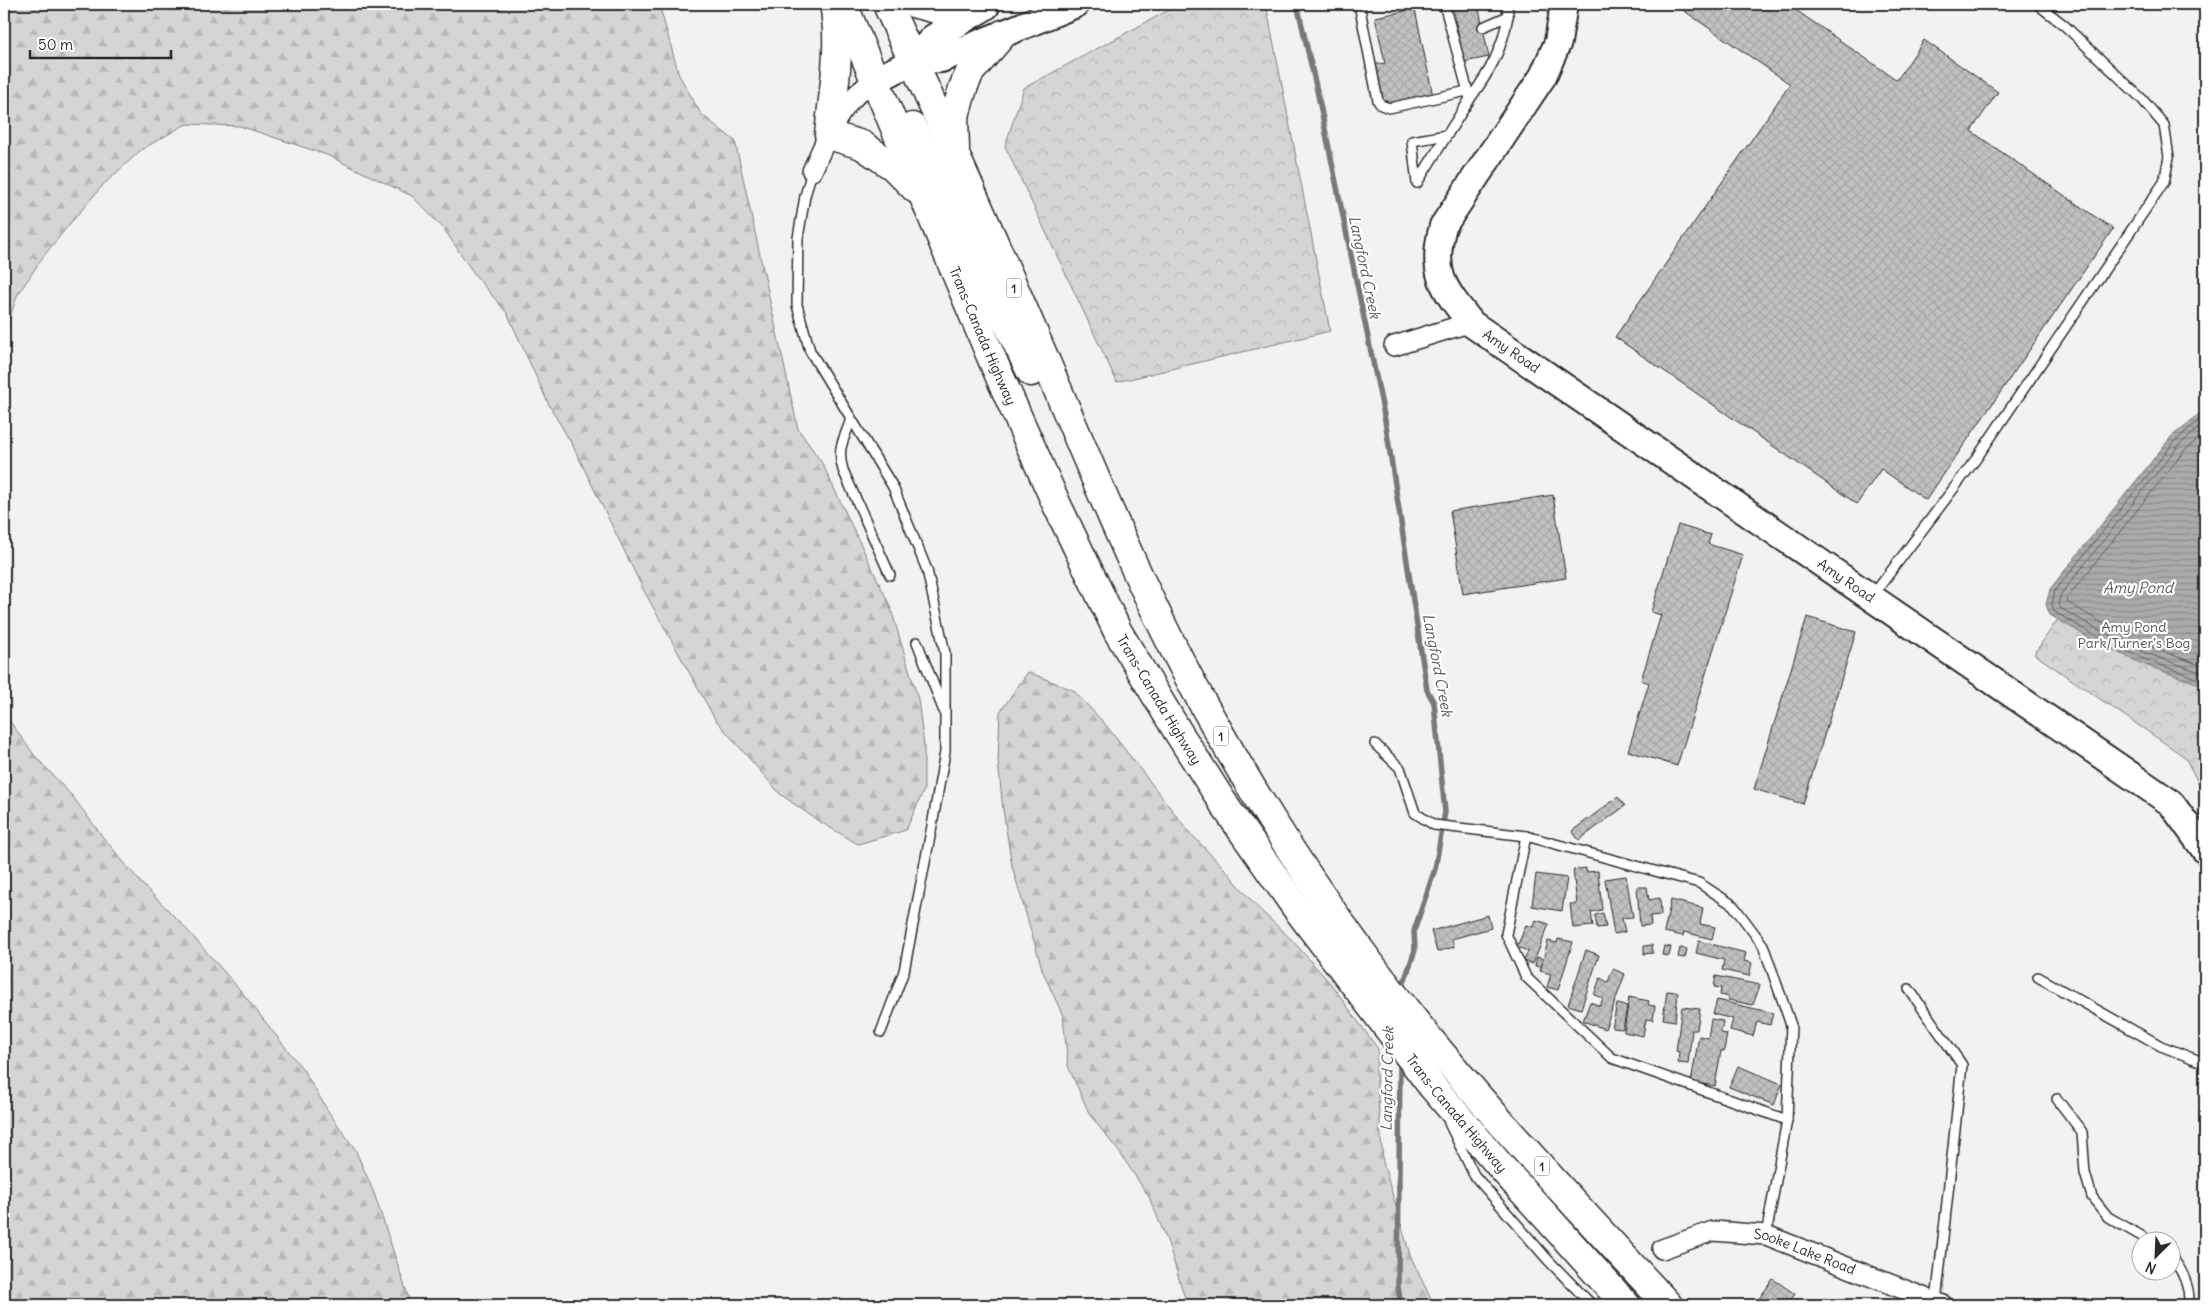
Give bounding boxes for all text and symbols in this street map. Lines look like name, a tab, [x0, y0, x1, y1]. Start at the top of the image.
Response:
scale bar	[30, 28, 171, 60]
text: 50 m	[38, 35, 73, 54]
water label: Langford Creek	[1345, 214, 1385, 321]
street label: Trans-Canada Highway	[945, 264, 1020, 408]
road number: 1	[1006, 278, 1022, 298]
street label: Amy Road	[1479, 325, 1543, 377]
street label: Amy Road	[1814, 555, 1878, 606]
water label: Amy Pond	[2103, 578, 2175, 597]
water label: Langford Creek	[1419, 612, 1458, 719]
park label: Amy Pond Park/Turner's Bog	[2078, 618, 2190, 652]
street label: Trans-Canada Highway	[1113, 631, 1206, 768]
road number: 1	[1214, 726, 1228, 746]
water label: Langford Creek	[1377, 1025, 1397, 1131]
street label: Trans-Canada Highway	[1402, 1051, 1511, 1176]
road number: 1	[1534, 1156, 1550, 1176]
street label: Sooke Lake Road	[1753, 1225, 1858, 1279]
north arrow	[2132, 1232, 2182, 1282]
text: N	[2143, 1258, 2159, 1278]

